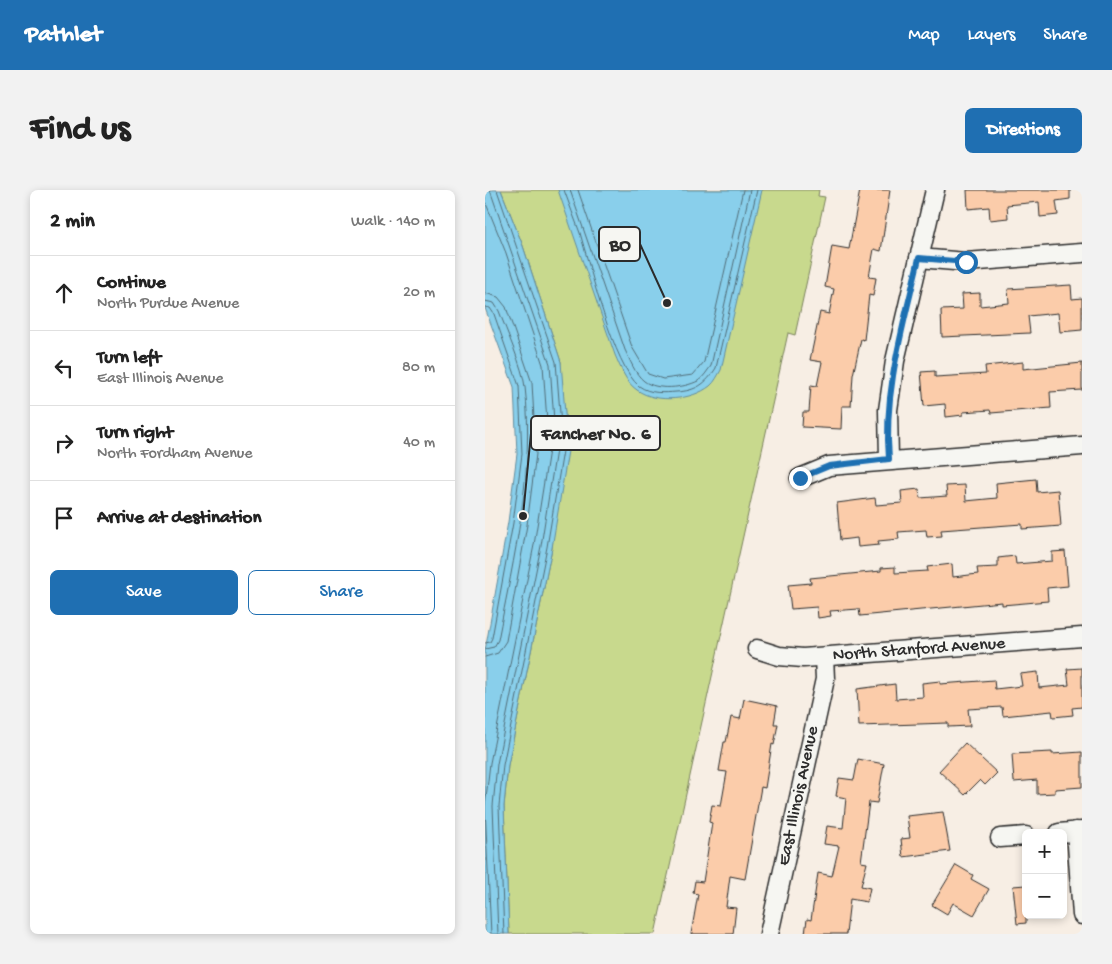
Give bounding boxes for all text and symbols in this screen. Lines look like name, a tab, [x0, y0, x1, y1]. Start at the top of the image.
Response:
text: Pathlet	[25, 21, 102, 50]
text: Map	[908, 25, 940, 46]
text: Layers	[968, 25, 1015, 46]
text: Share	[1043, 25, 1087, 46]
button: Directions	[965, 108, 1082, 153]
text: Find us	[30, 110, 130, 151]
text: 2 min	[50, 210, 95, 235]
text: Walk · 140 m	[351, 213, 435, 232]
callout: BO	[599, 227, 640, 261]
text: BO	[608, 235, 631, 258]
route start	[955, 251, 978, 274]
text: Continue	[97, 272, 166, 295]
icon: ahead	[50, 279, 78, 307]
text: 20 m	[403, 284, 435, 303]
text: North Purdue Avenue	[97, 295, 239, 314]
text: Turn left	[97, 347, 161, 370]
icon: left	[50, 354, 78, 382]
text: 80 m	[402, 359, 435, 378]
text: East Illinois Avenue	[97, 370, 224, 389]
callout: Fancher No. 6	[531, 416, 660, 450]
text: Turn right	[97, 422, 173, 445]
text: Fancher No. 6	[540, 424, 651, 447]
icon: right	[50, 429, 78, 457]
text: 40 m	[403, 434, 435, 453]
text: North Fordham Avenue	[97, 445, 253, 464]
route end	[789, 467, 812, 490]
icon: arrive	[50, 504, 78, 532]
text: Arrive at destination	[97, 507, 261, 530]
button: Save	[50, 570, 238, 615]
button: Share	[248, 570, 435, 615]
street label: North Stanford Avenue	[832, 633, 1007, 667]
street label: East Illinois Avenue	[774, 723, 824, 868]
map controls	[1022, 829, 1067, 919]
button: +	[1022, 829, 1067, 874]
button: −	[1022, 874, 1067, 919]

